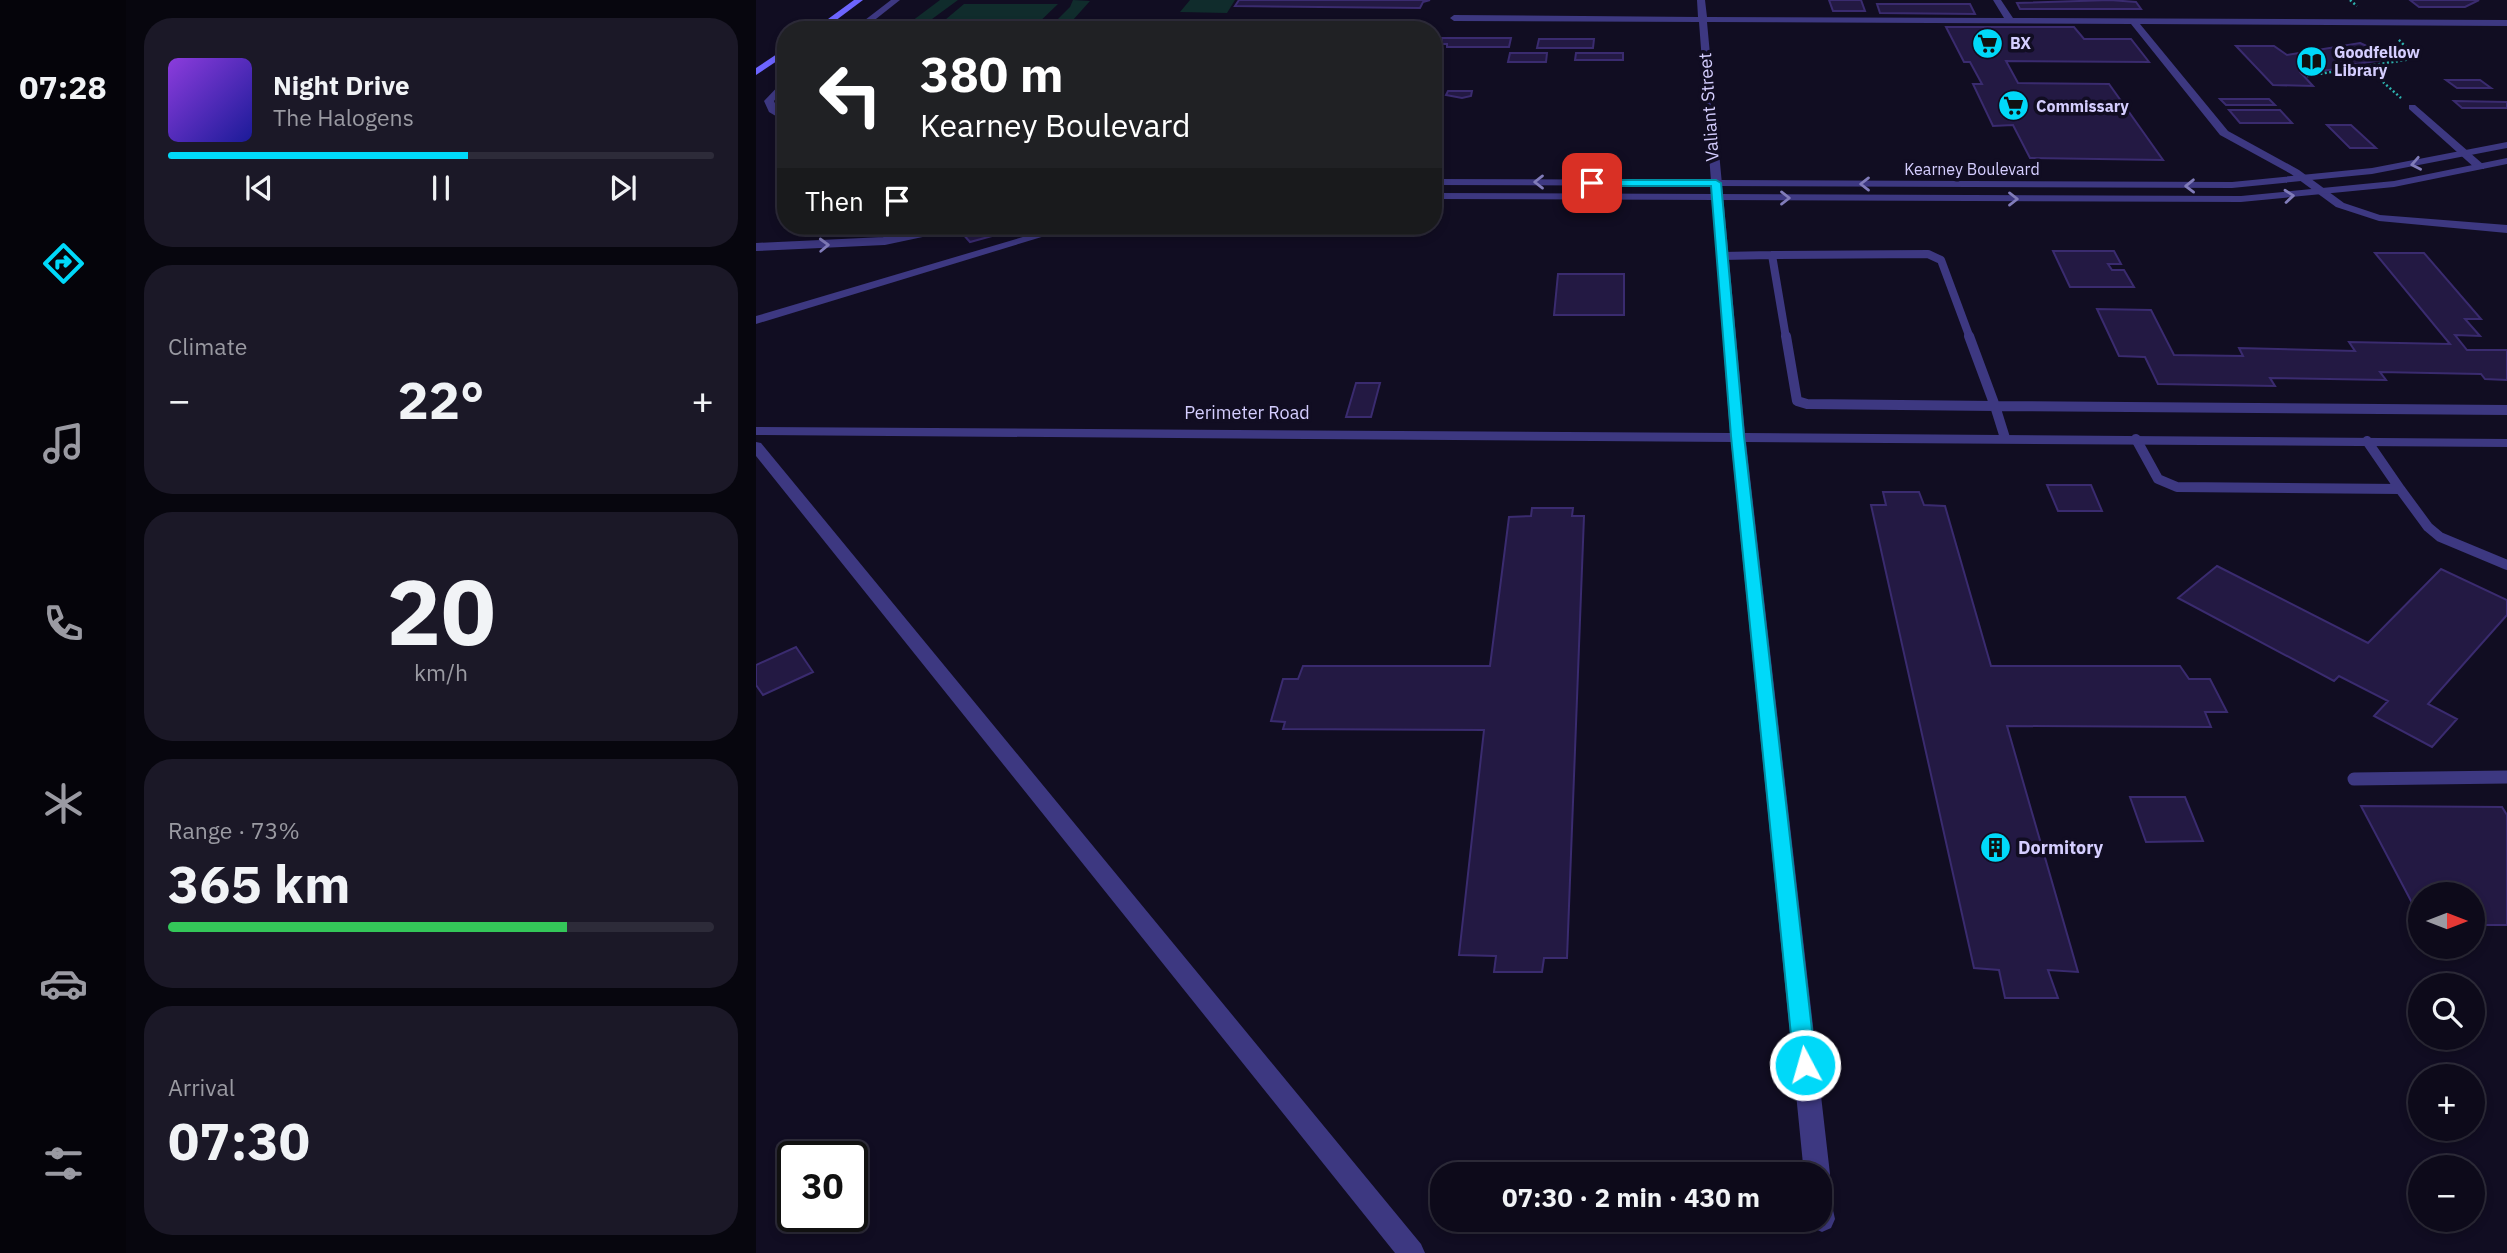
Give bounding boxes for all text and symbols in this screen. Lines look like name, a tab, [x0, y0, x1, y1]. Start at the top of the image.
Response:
supermarket icon: BX	[1970, 26, 2004, 60]
place label: BX	[2010, 33, 2031, 53]
text: 380 m	[920, 42, 1064, 105]
place label: Goodfellow Library	[2334, 42, 2420, 80]
library icon: Goodfellow Library	[2294, 44, 2328, 78]
icon: left	[805, 49, 896, 140]
street label: Valiant Street	[1693, 52, 1724, 162]
text: 07:28	[19, 66, 107, 108]
text: Night Drive	[273, 68, 410, 102]
supermarket icon: Commissary	[1996, 89, 2030, 123]
place label: Commissary	[2036, 96, 2129, 116]
text: The Halogens	[273, 102, 414, 132]
text: Kearney Boulevard	[920, 104, 1191, 146]
pin	[1562, 153, 1622, 213]
one-way arrow	[2410, 155, 2422, 170]
street label: Kearney Boulevard	[1904, 159, 2040, 179]
icon: arrive	[1573, 164, 1611, 202]
icon: previous	[240, 169, 278, 207]
icon: pause	[422, 169, 460, 207]
icon: next	[604, 169, 642, 207]
one-way arrow	[1533, 174, 1544, 190]
one-way arrow	[1859, 176, 1869, 192]
one-way arrow	[2184, 178, 2195, 194]
icon: arrive	[878, 182, 916, 220]
text: Then	[805, 184, 864, 218]
one-way arrow	[2284, 189, 2295, 204]
one-way arrow	[1780, 190, 1791, 206]
one-way arrow	[2008, 191, 2018, 207]
one-way arrow	[819, 237, 830, 252]
icon: directions	[39, 239, 88, 288]
text: Climate	[168, 331, 247, 361]
text: 22°	[398, 366, 484, 433]
text: −	[168, 375, 191, 424]
text: +	[691, 375, 714, 424]
street label: Perimeter Road	[1184, 401, 1310, 424]
icon: music	[39, 419, 88, 468]
text: 20	[386, 552, 496, 670]
icon: phone	[39, 599, 88, 648]
text: km/h	[414, 657, 468, 687]
icon: climate	[39, 779, 88, 828]
text: Range · 73%	[168, 815, 300, 845]
building icon: Dormitory	[1978, 831, 2012, 865]
place label: Dormitory	[2018, 836, 2104, 859]
text: 365 km	[168, 850, 350, 917]
north arrow	[2408, 882, 2485, 959]
map controls	[2408, 882, 2485, 1232]
icon: car	[39, 959, 88, 1008]
button: search	[2408, 973, 2485, 1050]
position arrow	[1768, 1028, 1842, 1102]
button: +	[2408, 1064, 2485, 1141]
text: Arrival	[168, 1072, 235, 1102]
text: 07:30	[168, 1107, 310, 1174]
icon: filters	[39, 1139, 88, 1188]
speed limit sign: 30	[777, 1141, 868, 1232]
button: −	[2408, 1155, 2485, 1232]
text: 07:30 · 2 min · 430 m	[1502, 1180, 1760, 1214]

